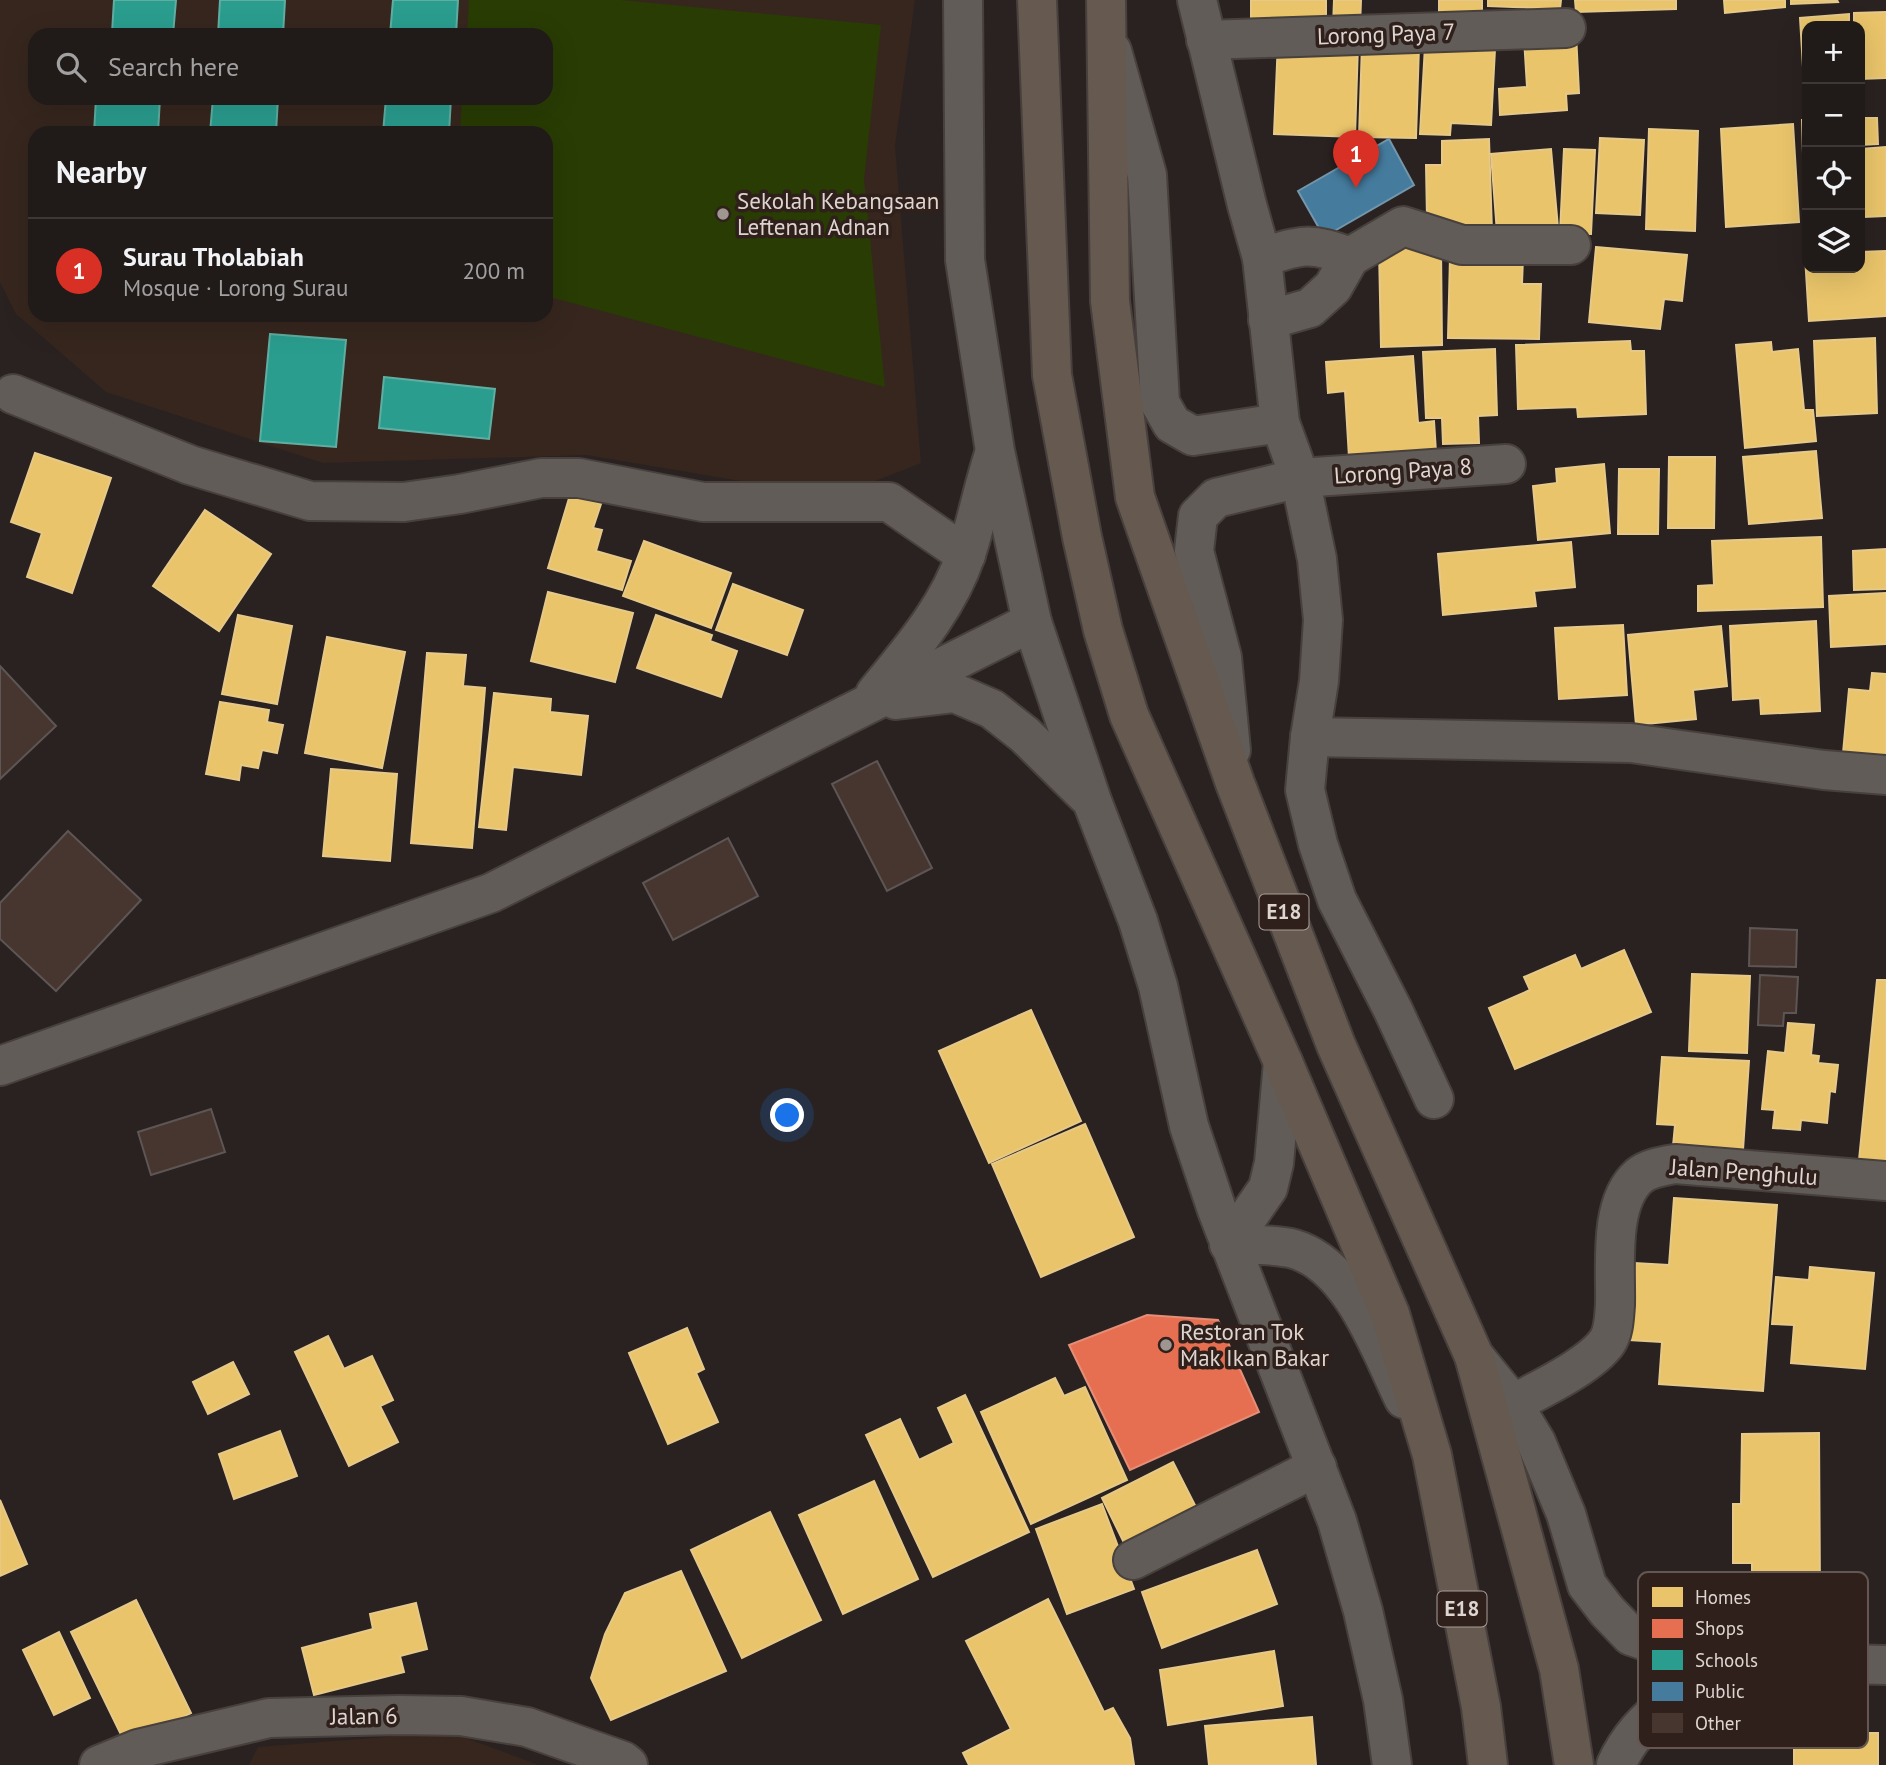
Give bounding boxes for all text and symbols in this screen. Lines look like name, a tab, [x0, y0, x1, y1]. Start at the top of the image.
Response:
street label: Lorong Paya 7	[1316, 17, 1456, 50]
map controls	[1802, 21, 1865, 273]
button: +	[1802, 21, 1865, 84]
search box	[28, 28, 553, 105]
icon: search	[52, 48, 90, 86]
text: Search here	[108, 50, 239, 83]
button: −	[1802, 84, 1865, 147]
pin: 1	[1333, 130, 1379, 188]
button: locate	[1802, 147, 1865, 210]
text: Nearby	[56, 152, 146, 191]
place label: Sekolah Kebangsaan Leftenan Adnan	[737, 186, 939, 241]
marker: Sekolah Kebangsaan Leftenan Adnan	[715, 206, 731, 222]
button: layers	[1802, 210, 1865, 273]
text: Surau Tholabiah	[123, 240, 304, 273]
text: 1	[72, 256, 86, 285]
text: 200 m	[463, 256, 525, 285]
text: Mosque · Lorong Surau	[123, 273, 348, 302]
street label: Lorong Paya 8	[1333, 451, 1473, 490]
road number: E18	[1260, 894, 1308, 930]
your location	[770, 1098, 804, 1132]
street label: Jalan Penghulu	[1668, 1152, 1819, 1191]
place label: Restoran Tok Mak Ikan Bakar	[1180, 1317, 1329, 1372]
marker: Restoran Tok Mak Ikan Bakar	[1158, 1337, 1174, 1353]
legend	[1638, 1572, 1868, 1748]
text: Homes	[1695, 1585, 1751, 1609]
road number: E18	[1438, 1592, 1486, 1626]
text: Shops	[1695, 1616, 1744, 1640]
text: Schools	[1695, 1648, 1758, 1672]
text: Public	[1695, 1679, 1745, 1703]
street label: Jalan 6	[329, 1700, 398, 1731]
text: Other	[1695, 1711, 1741, 1735]

